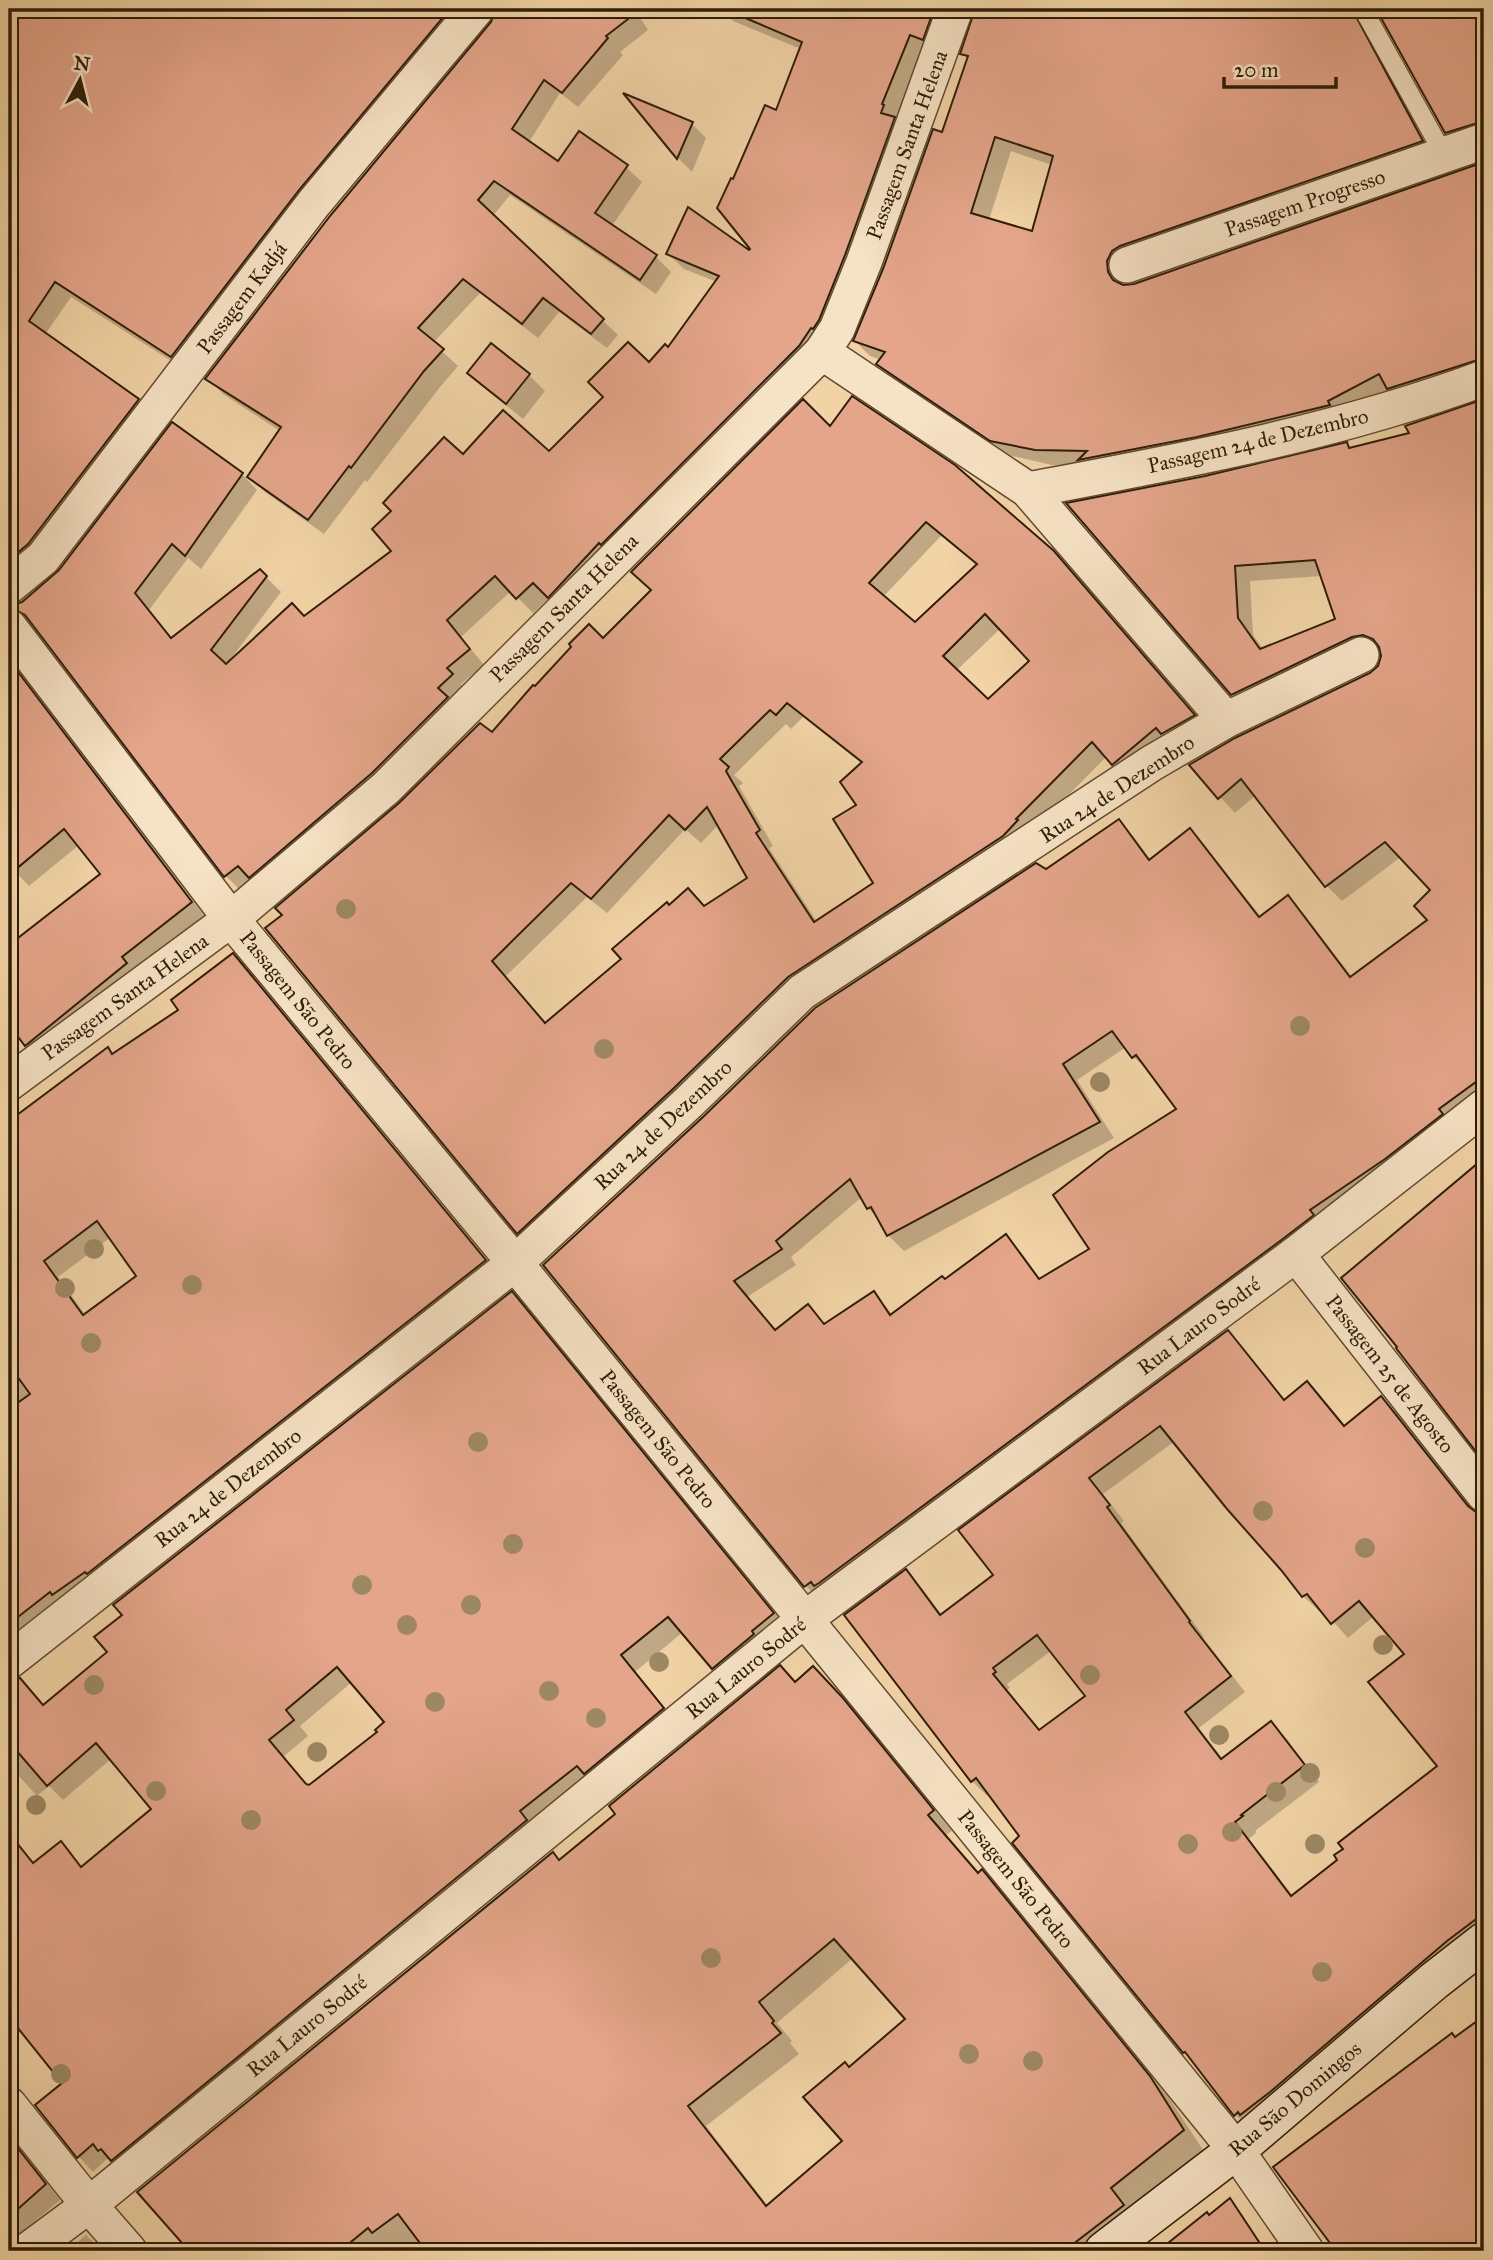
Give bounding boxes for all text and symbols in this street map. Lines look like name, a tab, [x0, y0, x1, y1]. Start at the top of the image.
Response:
north arrow	[46, 46, 116, 116]
scale bar	[1224, 46, 1336, 90]
street label: Passagem Santa Helena	[861, 47, 953, 243]
text: N	[73, 51, 91, 76]
text: 20 m	[1234, 57, 1279, 83]
street label: Passagem Progresso	[1221, 163, 1389, 243]
street label: Passagem Kadjá	[191, 237, 293, 359]
street label: Passagem 24 de Dezembro	[1145, 403, 1371, 479]
street label: Passagem Santa Helena	[484, 528, 644, 688]
street label: Rua 24 de Dezembro	[1035, 729, 1200, 849]
street label: Passagem São Pedro	[234, 925, 362, 1075]
street label: Passagem Santa Helena	[37, 928, 214, 1066]
street label: Rua 24 de Dezembro	[588, 1054, 738, 1196]
street label: Rua Lauro Sodré	[1132, 1271, 1266, 1381]
street label: Passagem 25 de Agosto	[1320, 1289, 1460, 1459]
street label: Passagem São Pedro	[594, 1364, 722, 1514]
street label: Rua 24 de Dezembro	[149, 1422, 307, 1553]
street label: Rua Lauro Sodré	[680, 1611, 812, 1725]
street label: Passagem São Pedro	[952, 1804, 1080, 1954]
street label: Rua Lauro Sodré	[241, 1969, 373, 2083]
street label: Rua São Domingos	[1223, 2036, 1367, 2162]

